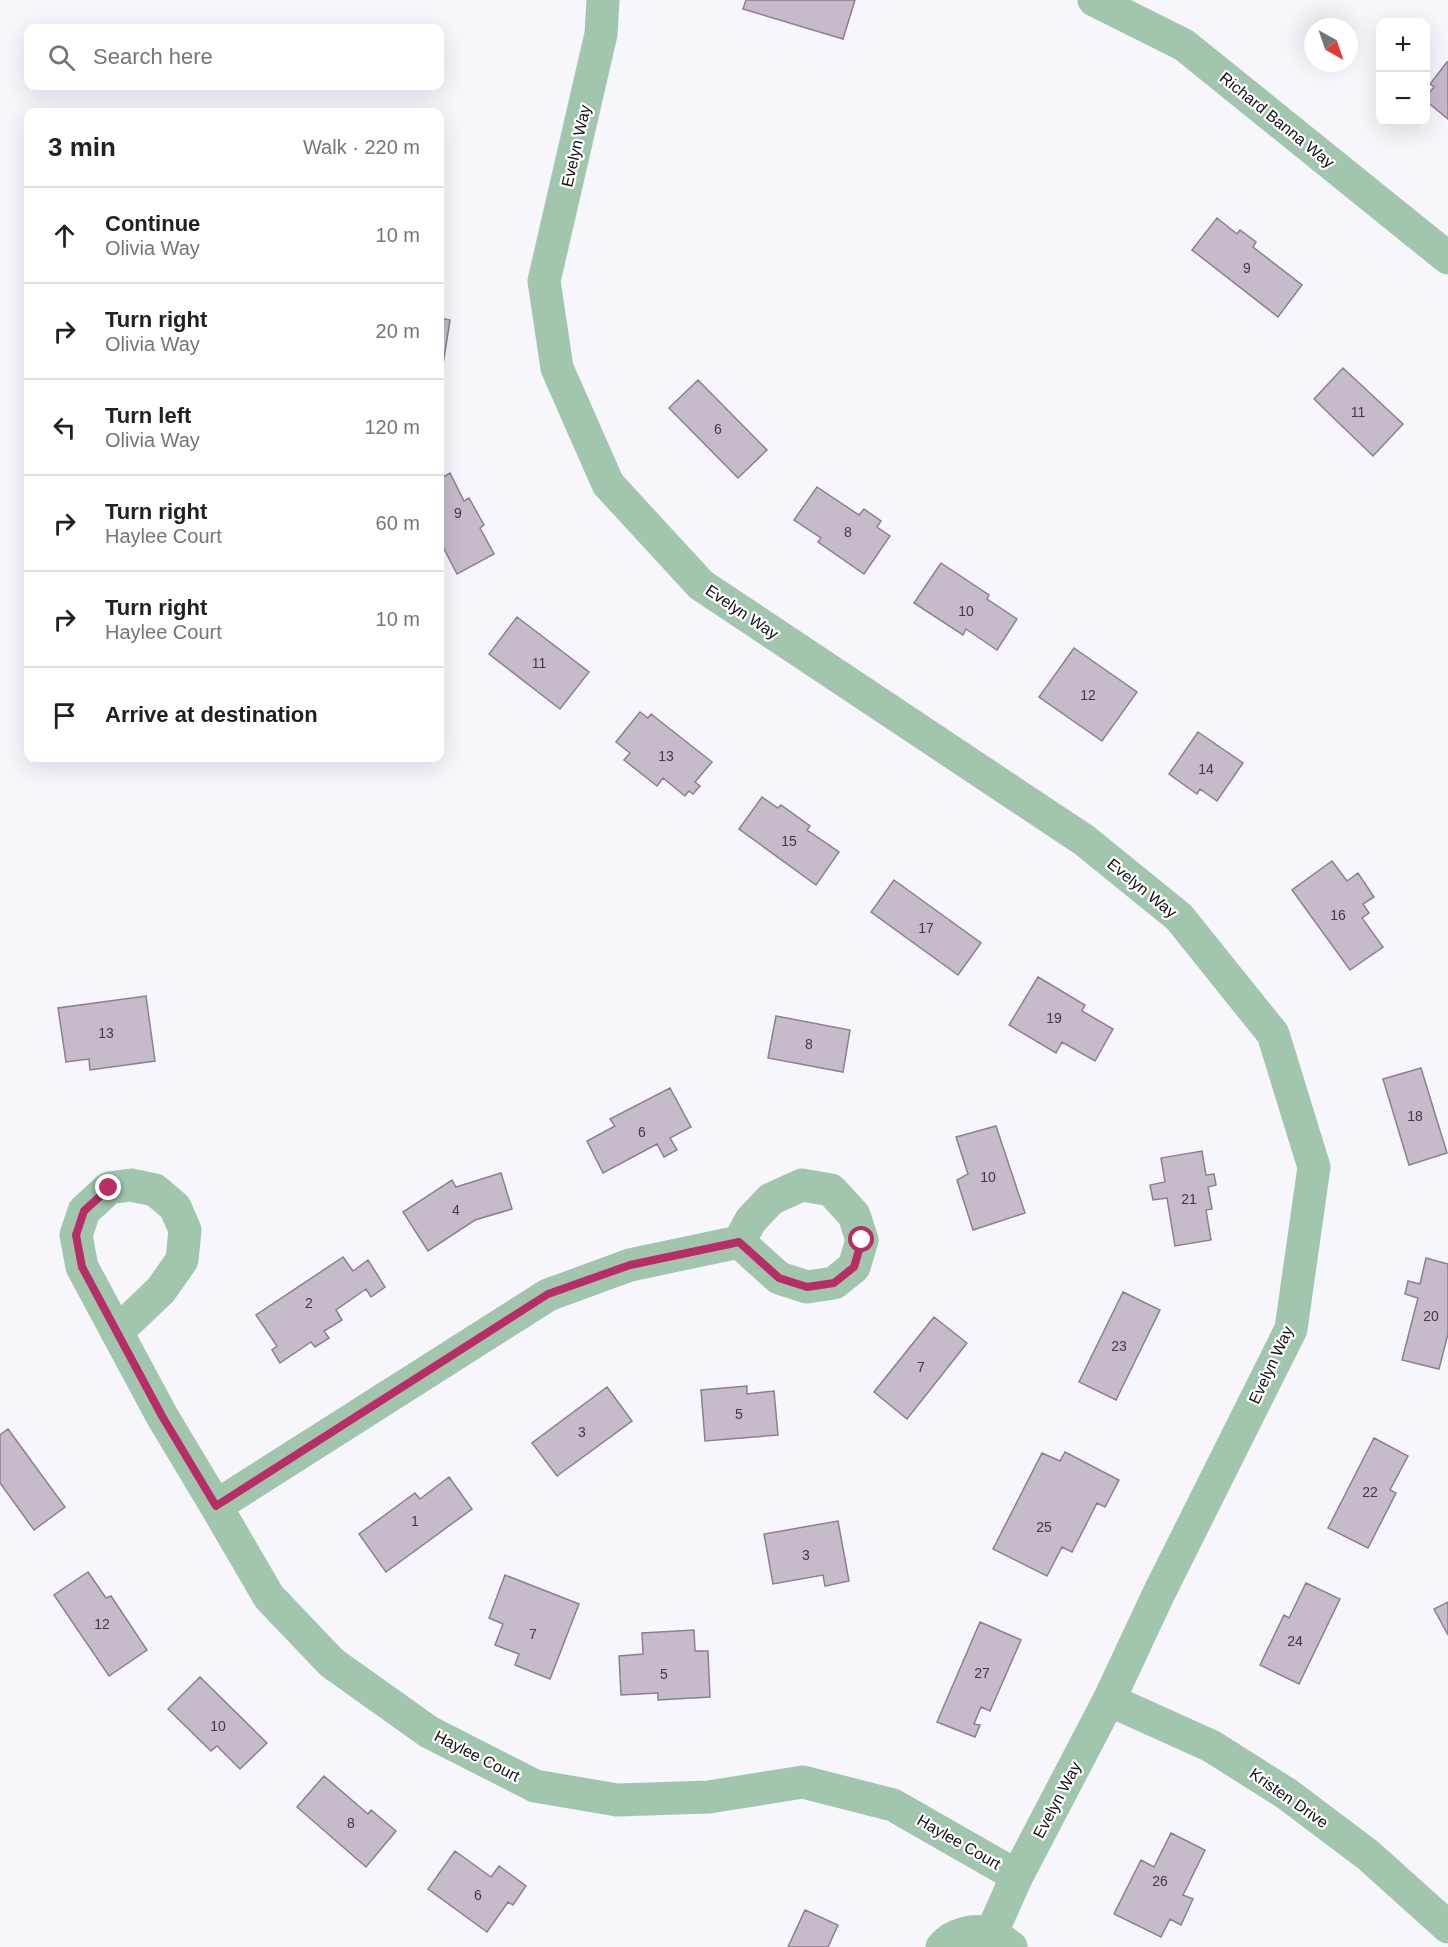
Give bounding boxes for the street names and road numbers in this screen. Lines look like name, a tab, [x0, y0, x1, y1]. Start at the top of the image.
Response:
street label: Richard Banna Way	[1217, 69, 1337, 171]
street label: Evelyn Way	[558, 103, 594, 189]
street label: Evelyn Way	[702, 582, 782, 642]
street label: Evelyn Way	[1104, 855, 1180, 921]
street label: Evelyn Way	[1246, 1323, 1296, 1407]
street label: Haylee Court	[432, 1727, 523, 1785]
street label: Evelyn Way	[1030, 1759, 1084, 1841]
street label: Kristen Drive	[1247, 1765, 1331, 1831]
street label: Haylee Court	[914, 1811, 1004, 1873]

